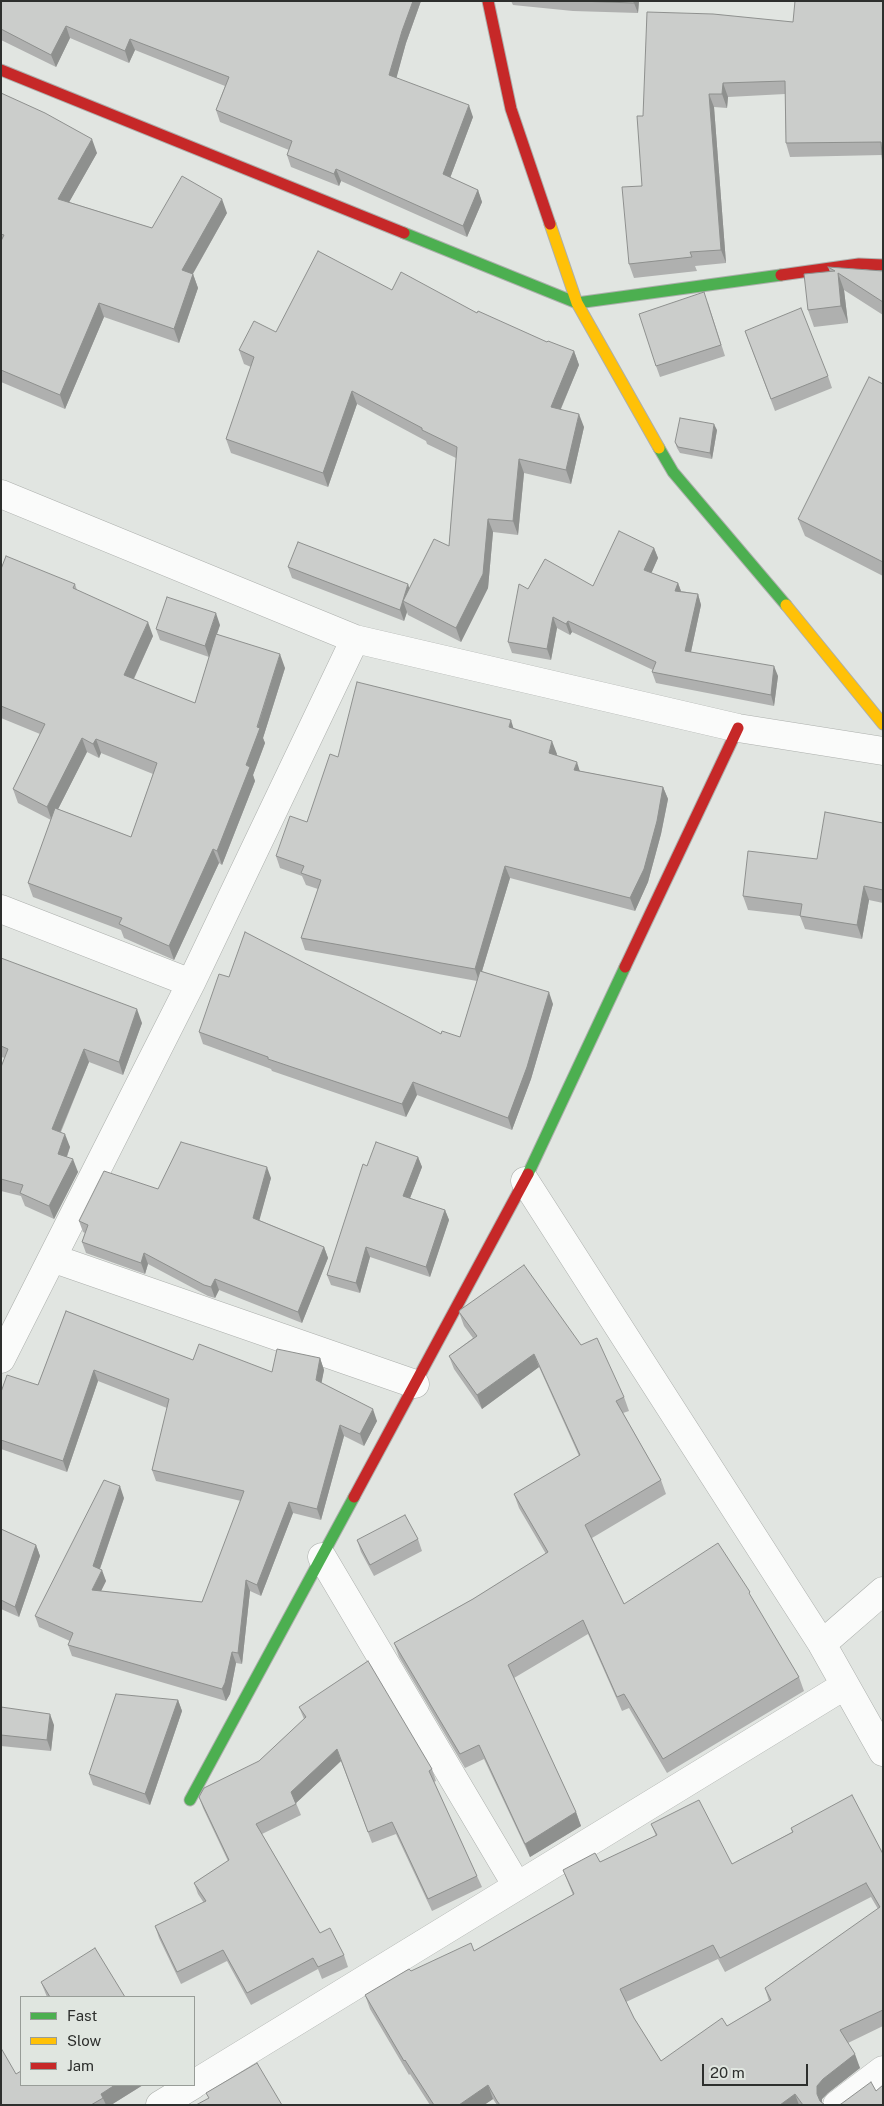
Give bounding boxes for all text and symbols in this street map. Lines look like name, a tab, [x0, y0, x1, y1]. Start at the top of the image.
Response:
legend	[20, 1996, 195, 2086]
text: Fast	[67, 2007, 97, 2024]
text: Slow	[67, 2032, 101, 2049]
scale bar	[704, 2054, 810, 2086]
text: Jam	[67, 2057, 94, 2074]
text: 20 m	[710, 2064, 745, 2081]

